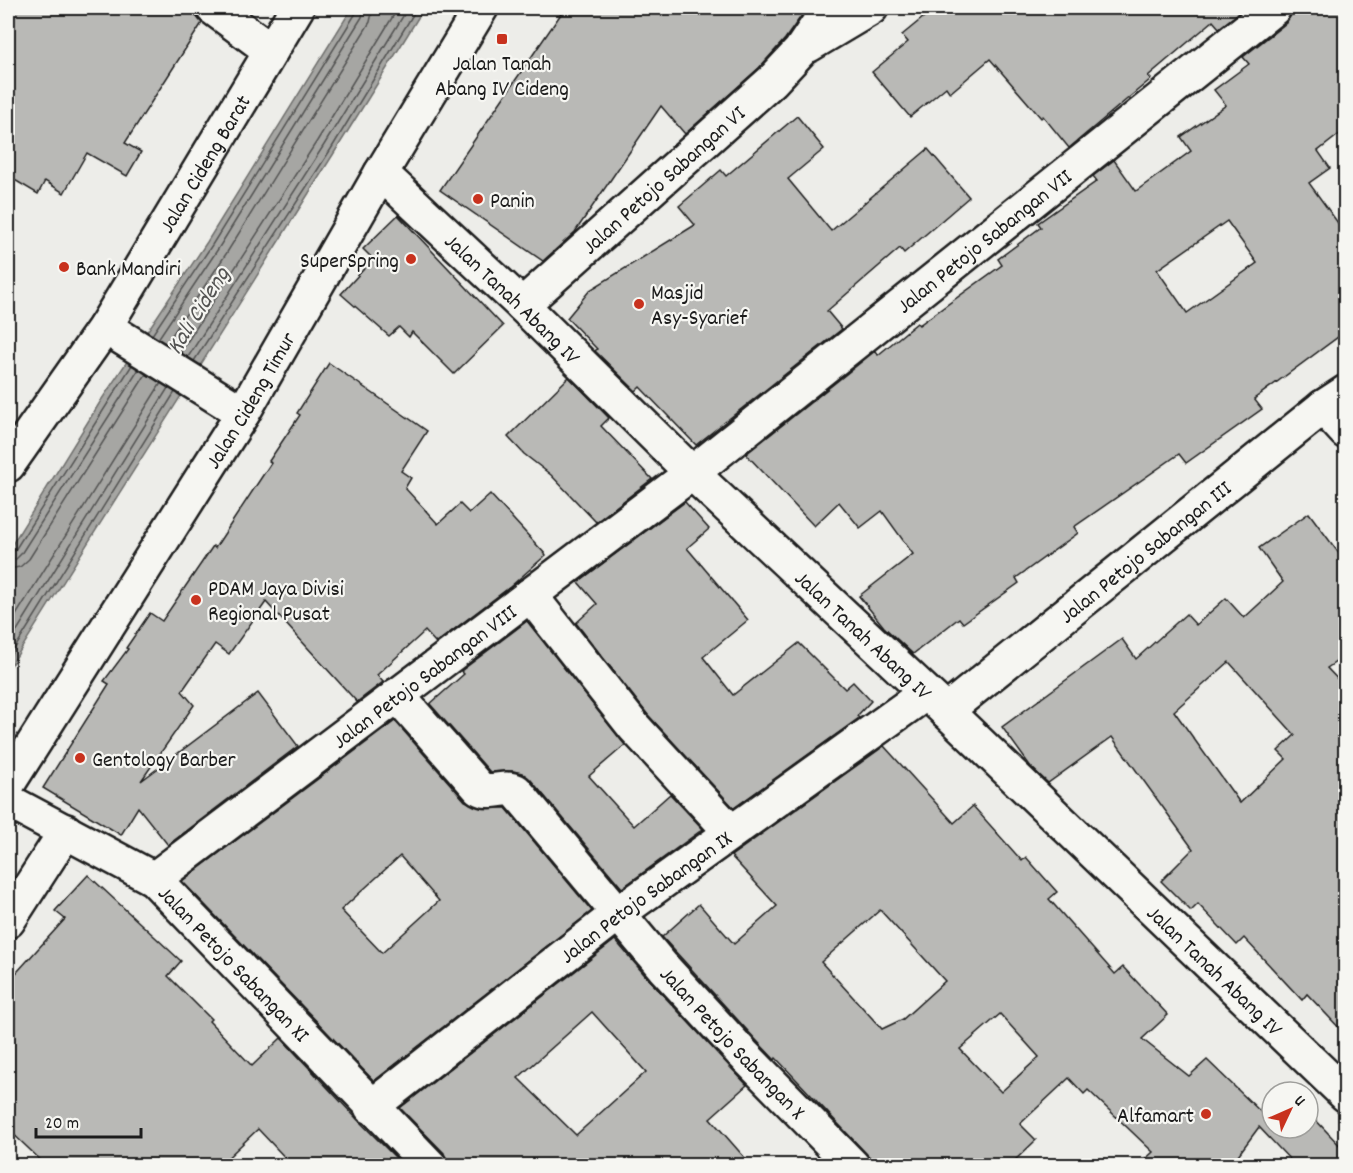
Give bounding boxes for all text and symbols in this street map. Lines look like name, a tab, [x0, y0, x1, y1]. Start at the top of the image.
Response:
marker: Jalan Tanah Abang IV Cideng	[495, 32, 509, 46]
place label: Jalan Tanah Abang IV Cideng	[435, 50, 569, 106]
street label: Jalan Cideng Barat	[153, 90, 260, 240]
street label: Jalan Petojo Sabangan VI	[577, 100, 754, 263]
street label: Jalan Petojo Sabangan VII	[891, 163, 1080, 323]
place label: Panin	[490, 187, 535, 218]
marker: Panin	[471, 192, 485, 206]
street label: Jalan Tanah Abang IV	[436, 228, 586, 374]
place label: SuperSpring	[300, 247, 399, 278]
marker: SuperSpring	[404, 252, 418, 266]
place label: Bank Mandiri	[76, 255, 181, 286]
marker: Bank Mandiri	[57, 260, 71, 274]
water label: Kali Cideng	[159, 260, 241, 362]
place label: Masjid Asy-Syarief	[651, 279, 749, 335]
marker: Masjid Asy-Syarief	[632, 297, 646, 311]
street label: Jalan Cideng Timur	[199, 326, 306, 476]
street label: Jalan Petojo Sabangan III	[1054, 475, 1240, 633]
street label: Jalan Tanah Abang IV	[786, 565, 938, 709]
place label: PDAM Jaya Divisi Regional Pusat	[208, 575, 344, 631]
marker: PDAM Jaya Divisi Regional Pusat	[189, 593, 203, 607]
street label: Jalan Petojo Sabangan VIII	[327, 598, 525, 758]
place label: Gentology Barber	[92, 746, 237, 777]
marker: Gentology Barber	[73, 751, 87, 765]
street label: Jalan Petojo Sabangan IX	[555, 825, 740, 973]
street label: Jalan Petojo Sabangan XI	[149, 880, 315, 1051]
street label: Jalan Tanah Abang IV	[1138, 900, 1288, 1045]
street label: Jalan Petojo Sabangan X	[651, 961, 811, 1128]
north arrow	[1260, 1080, 1320, 1140]
text: U	[1288, 1091, 1310, 1112]
scale bar	[36, 1101, 141, 1139]
place label: Alfamart	[1117, 1102, 1194, 1133]
marker: Alfamart	[1199, 1107, 1213, 1121]
text: 20 m	[45, 1112, 79, 1137]

